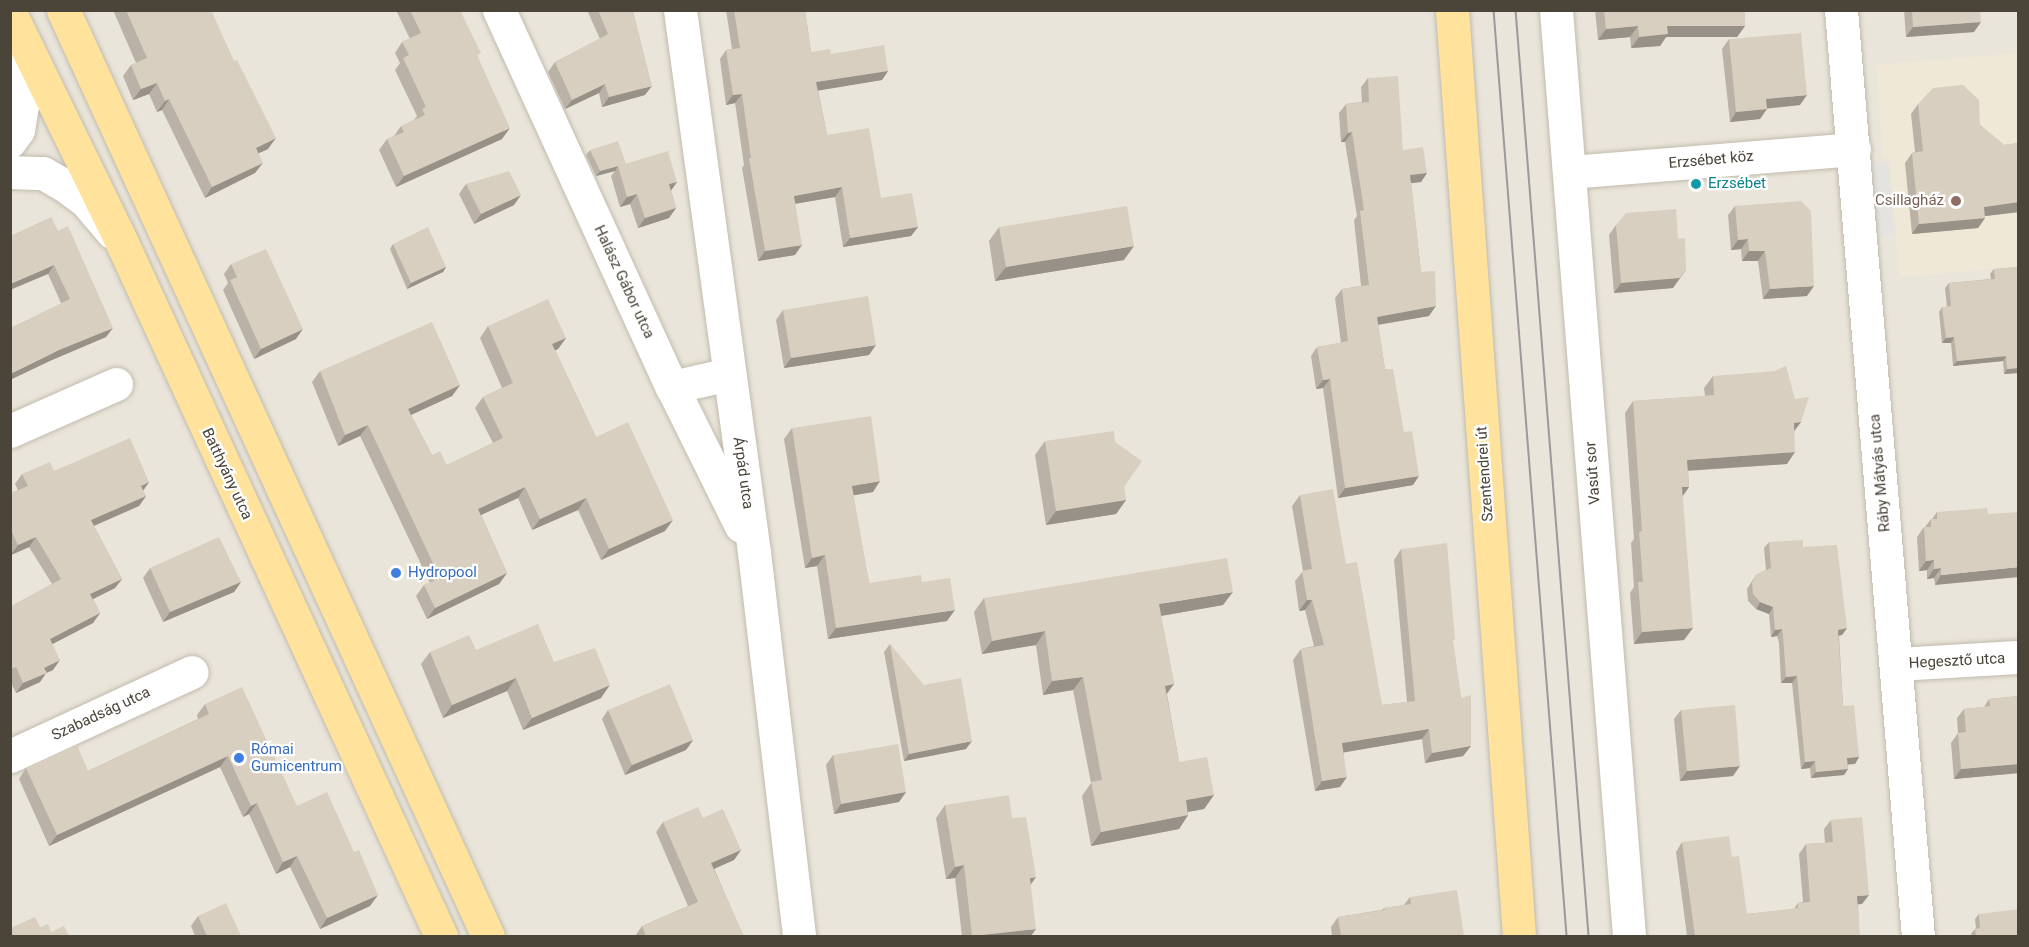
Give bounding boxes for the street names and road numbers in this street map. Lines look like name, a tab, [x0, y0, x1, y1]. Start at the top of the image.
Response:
street label: Erzsébet köz	[1668, 147, 1754, 173]
street label: Halász Gábor utca	[590, 222, 658, 342]
street label: Ráby Mátyás utca	[1866, 413, 1894, 533]
street label: Batthyány utca	[198, 425, 256, 523]
street label: Szentendrei út	[1473, 426, 1497, 522]
street label: Árpád utca	[729, 436, 757, 510]
street label: Vasút sor	[1582, 441, 1604, 505]
street label: Hegesztő utca	[1908, 649, 2006, 673]
street label: Szabadság utca	[49, 683, 153, 745]

